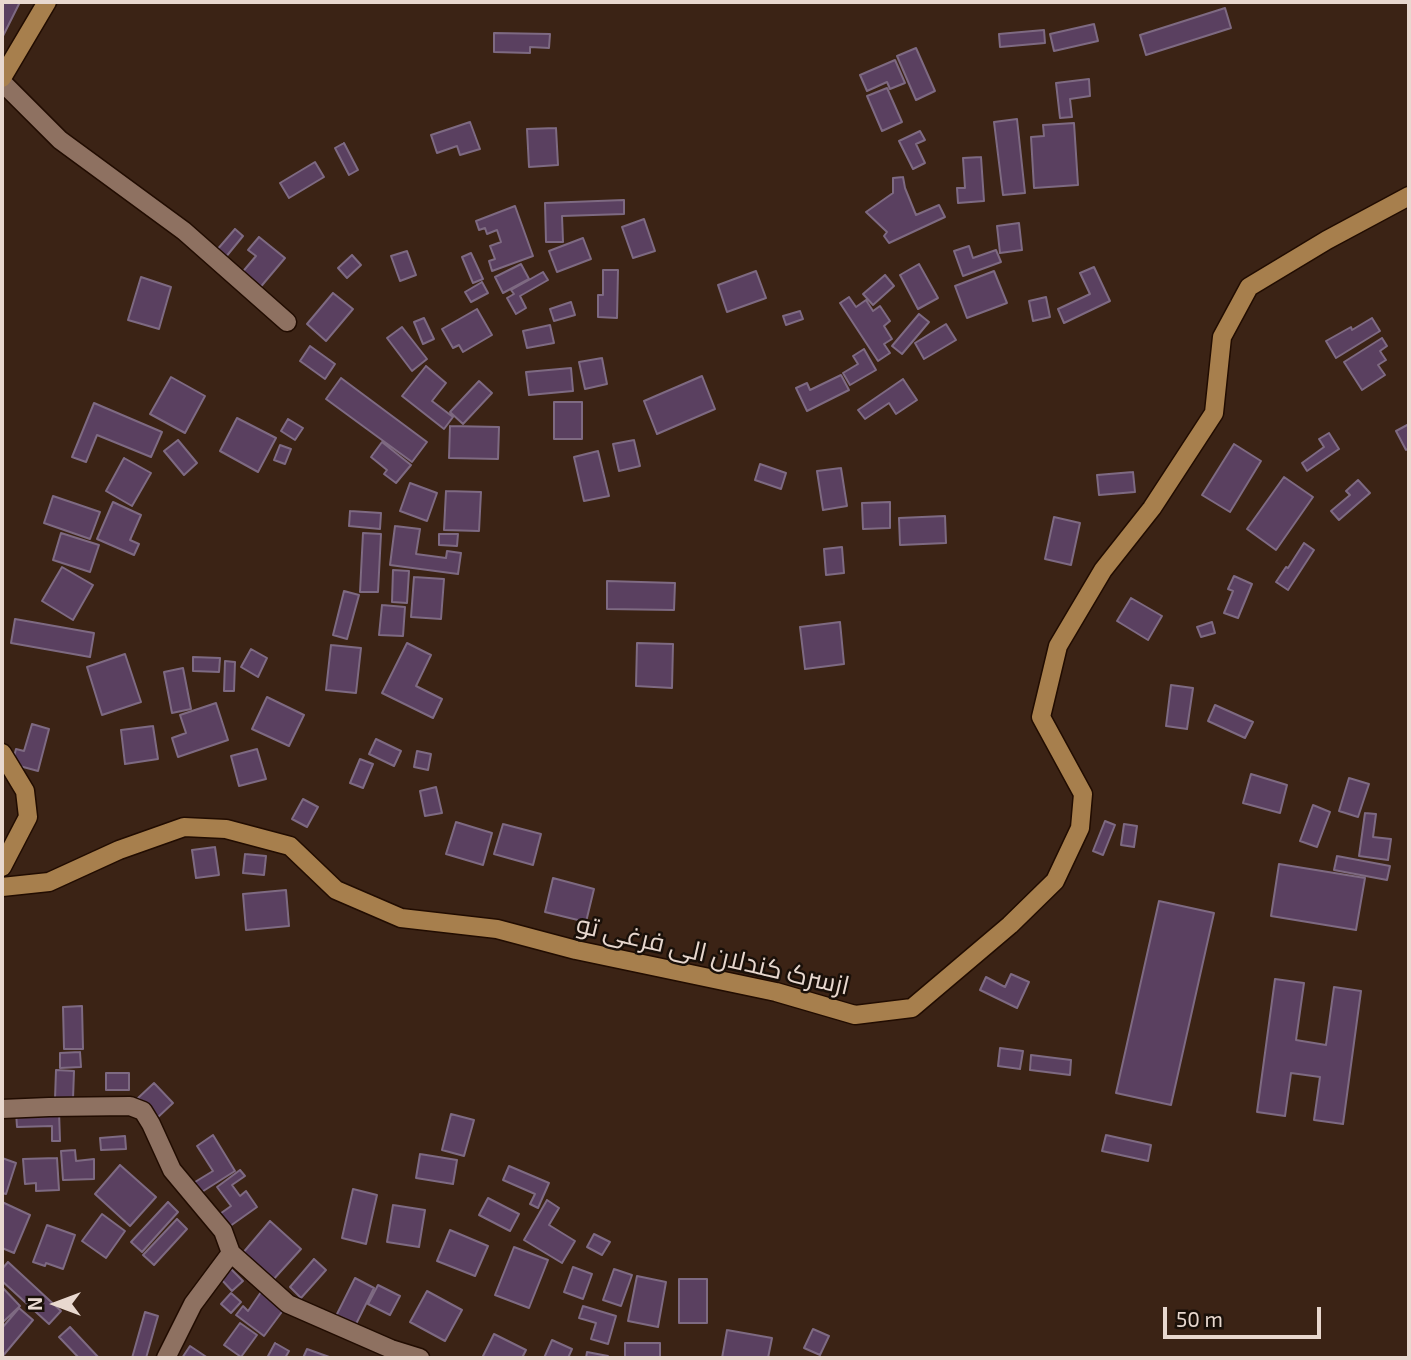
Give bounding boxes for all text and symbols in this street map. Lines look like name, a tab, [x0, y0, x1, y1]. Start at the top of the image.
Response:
street label: ازسرک کندلان الی فرغی تو	[573, 908, 853, 1002]
north arrow	[21, 1269, 91, 1339]
scale bar	[1166, 1294, 1324, 1338]
text: N	[23, 1297, 46, 1311]
text: 50 m	[1176, 1306, 1223, 1331]

